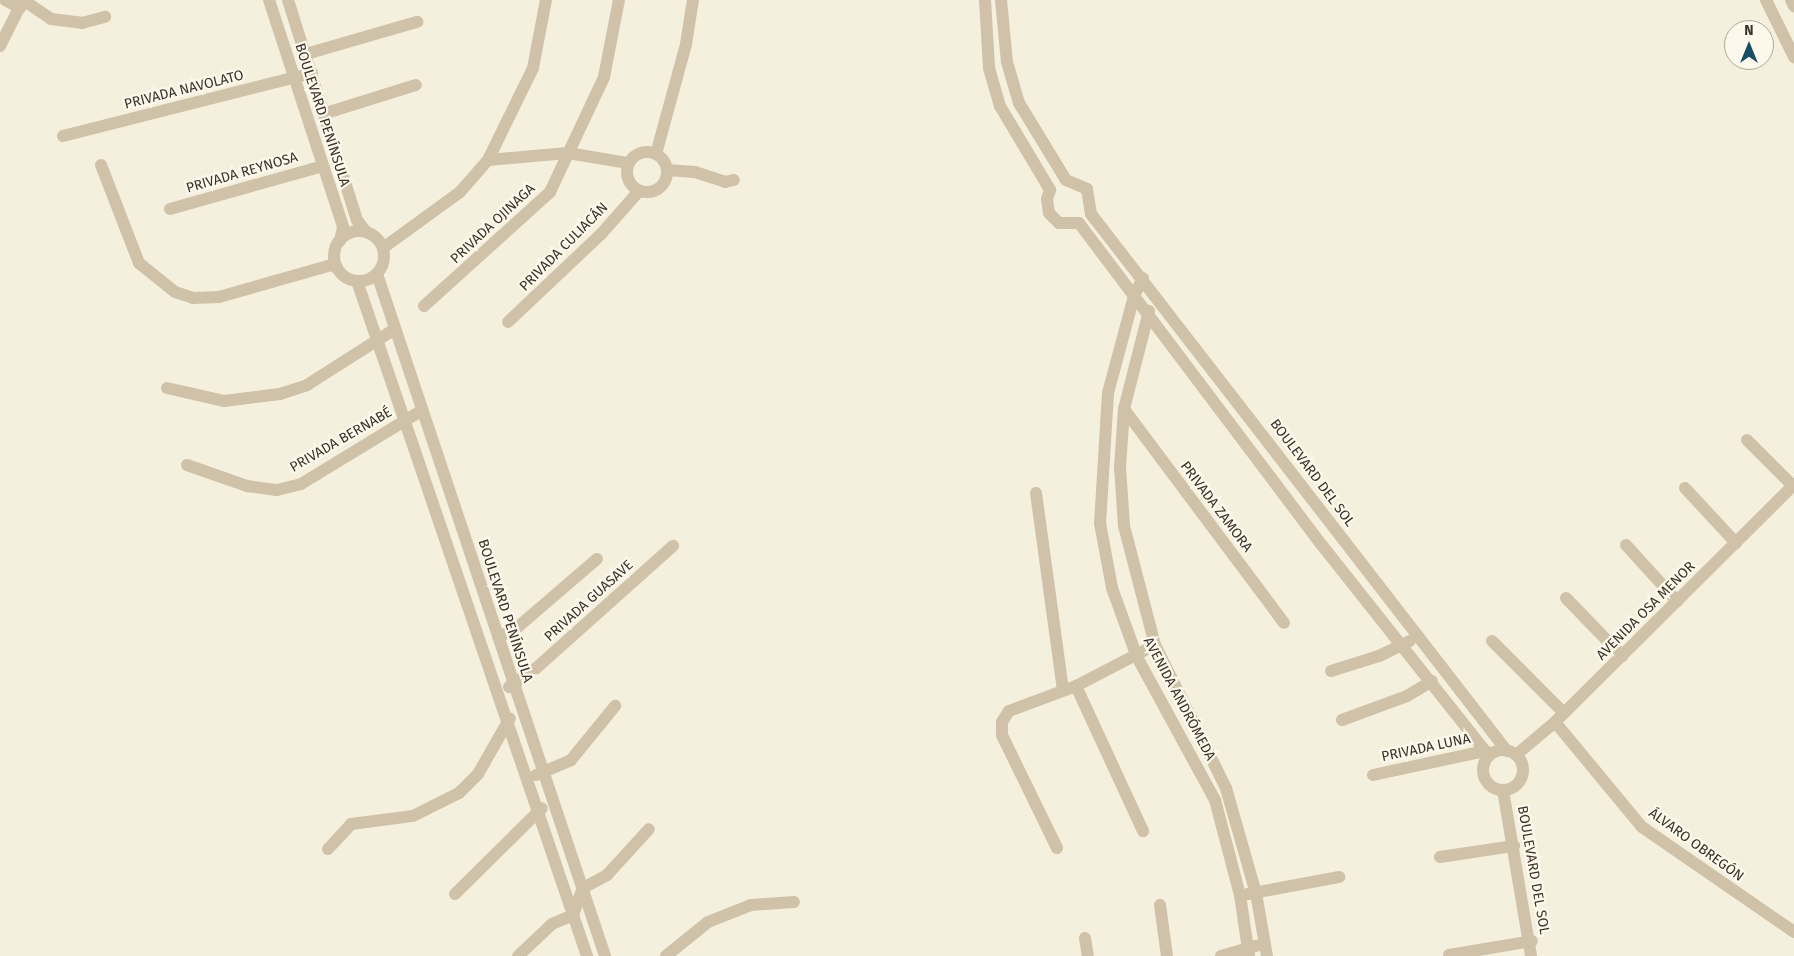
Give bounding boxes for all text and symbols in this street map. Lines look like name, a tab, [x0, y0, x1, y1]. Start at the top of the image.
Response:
north arrow	[1724, 20, 1774, 70]
text: N	[1744, 22, 1754, 39]
street label: BOULEVARD PENÍNSULA	[291, 41, 353, 189]
street label: PRIVADA NAVOLATO	[123, 67, 245, 113]
street label: PRIVADA REYNOSA	[184, 149, 300, 197]
street label: PRIVADA OJINAGA	[447, 181, 539, 267]
street label: PRIVADA CULIACÁN	[516, 199, 612, 295]
street label: PRIVADA BERNABÉ	[287, 404, 395, 476]
street label: BOULEVARD DEL SOL	[1266, 416, 1358, 530]
street label: PRIVADA ZAMORA	[1176, 458, 1256, 556]
street label: BOULEVARD PENÍNSULA	[474, 537, 536, 685]
street label: PRIVADA GUASAVE	[541, 557, 637, 645]
street label: AVENIDA OSA MENOR	[1593, 558, 1699, 664]
street label: AVENIDA ANDRÓMEDA	[1139, 634, 1219, 764]
street label: PRIVADA LUNA	[1380, 730, 1472, 766]
street label: BOULEVARD DEL SOL	[1513, 804, 1553, 936]
street label: ÁLVARO OBREGÓN	[1645, 805, 1747, 885]

